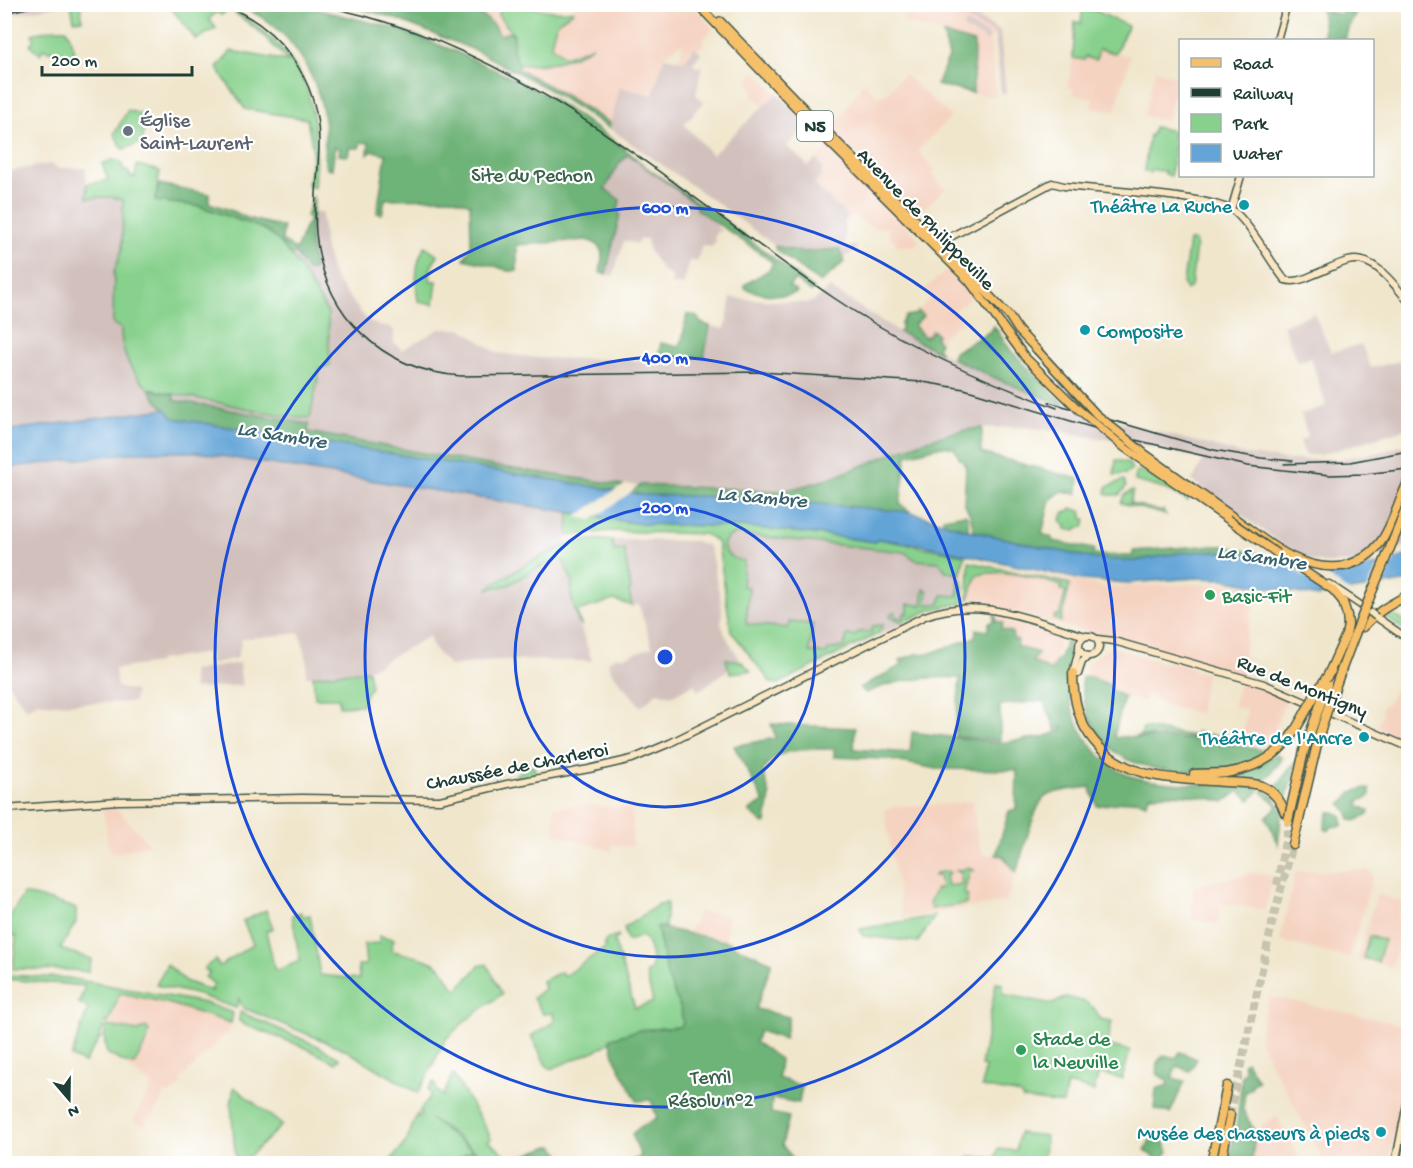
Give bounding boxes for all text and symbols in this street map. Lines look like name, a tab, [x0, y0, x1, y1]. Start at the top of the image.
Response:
scale bar	[42, 39, 192, 77]
legend	[1179, 39, 1374, 177]
text: 200 m	[51, 52, 98, 73]
text: Road	[1233, 55, 1274, 76]
text: Railway	[1233, 85, 1293, 106]
place label: Église Saint-Laurent	[140, 110, 253, 157]
road number: N5	[797, 111, 833, 141]
text: Park	[1232, 115, 1269, 136]
marker: Église Saint-Laurent	[121, 124, 135, 138]
street label: Avenue de Philippeville	[851, 145, 999, 297]
text: Water	[1233, 145, 1283, 166]
park label: Site du Pechon	[471, 166, 593, 189]
place label: Théâtre La Ruche	[1090, 197, 1233, 220]
marker: Théâtre La Ruche	[1237, 198, 1251, 212]
text: 600 m	[642, 199, 689, 220]
place label: Composite	[1097, 322, 1184, 345]
marker: Composite	[1078, 323, 1092, 337]
text: 400 m	[641, 349, 688, 370]
water label: La Sambre	[235, 418, 329, 457]
water label: La Sambre	[716, 483, 809, 516]
text: 200 m	[642, 499, 688, 520]
water label: La Sambre	[1215, 541, 1309, 578]
place label: Basic-Fit	[1221, 587, 1293, 610]
marker: Basic-Fit	[1203, 588, 1217, 602]
centre of rings	[655, 647, 675, 667]
street label: Rue de Montigny	[1233, 652, 1370, 725]
place label: Théâtre de l'Ancre	[1199, 729, 1353, 752]
marker: Théâtre de l'Ancre	[1357, 730, 1371, 744]
street label: Chaussée de Charleroi	[425, 739, 611, 797]
place label: Stade de la Neuville	[1033, 1030, 1119, 1076]
marker: Stade de la Neuville	[1014, 1043, 1028, 1057]
park label: Terril Résolu n°2	[668, 1068, 754, 1114]
north arrow	[39, 1069, 99, 1129]
text: N	[64, 1099, 81, 1121]
place label: Musée des chasseurs à pieds	[1137, 1124, 1370, 1147]
marker: Musée des chasseurs à pieds	[1374, 1125, 1388, 1139]

